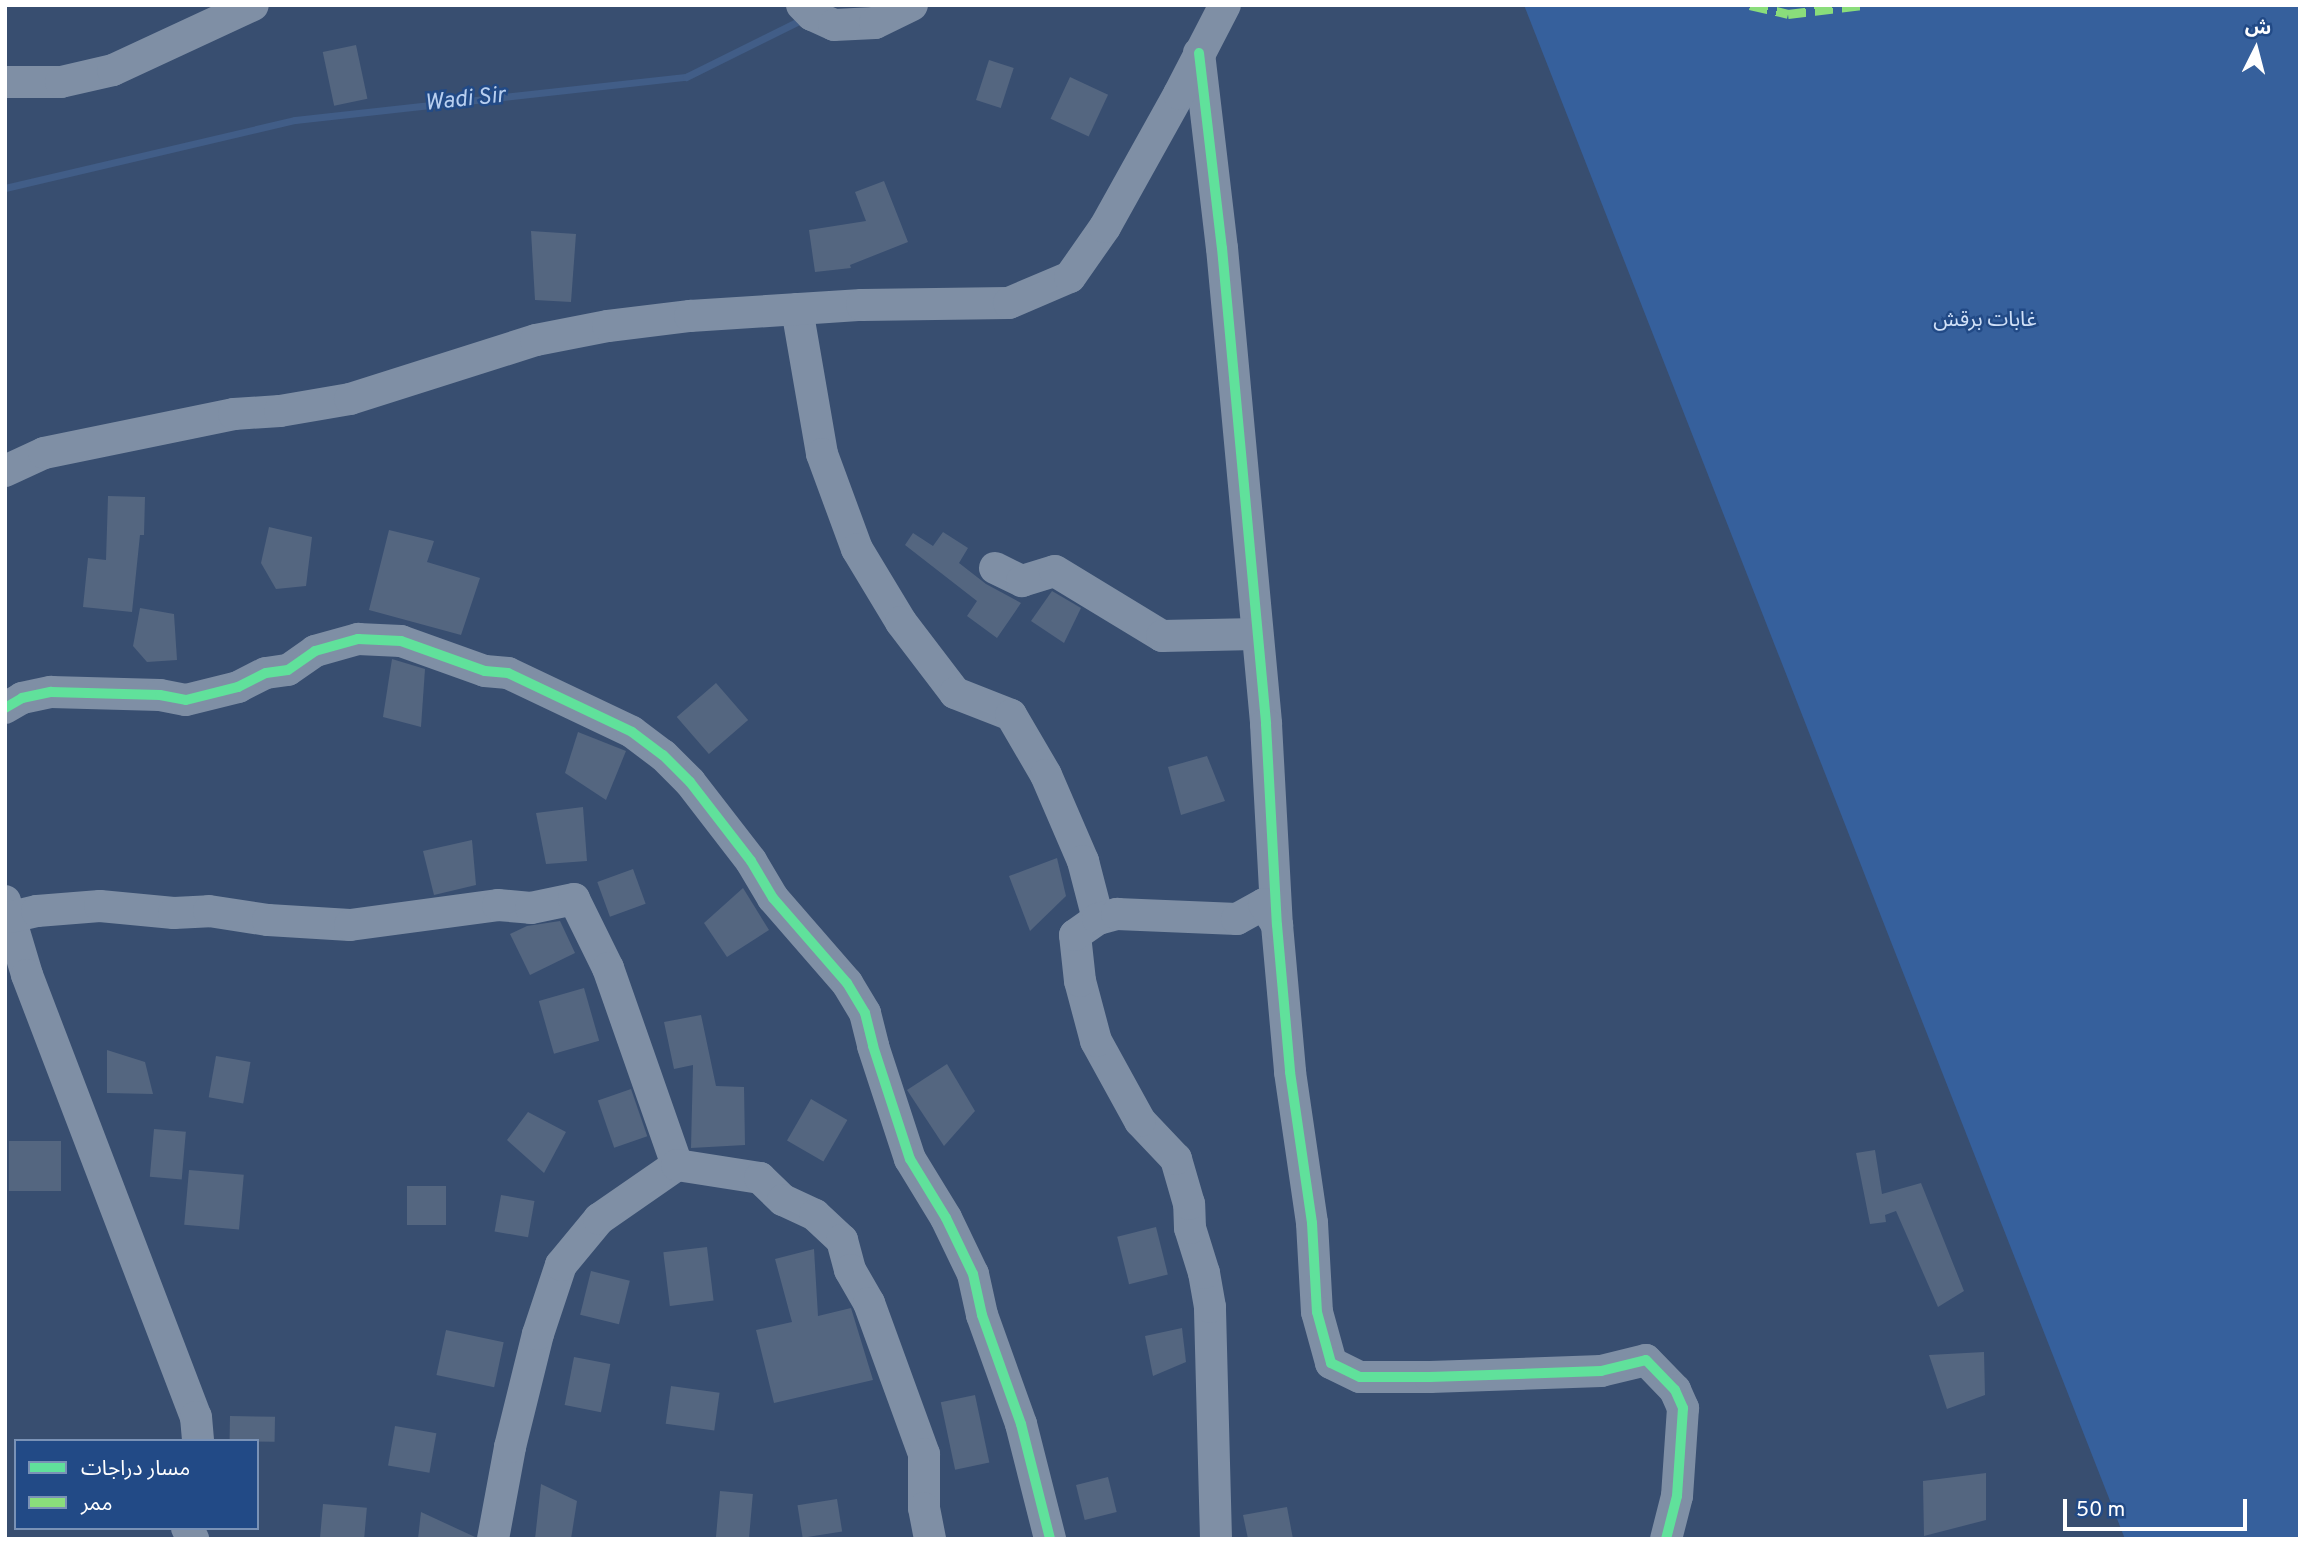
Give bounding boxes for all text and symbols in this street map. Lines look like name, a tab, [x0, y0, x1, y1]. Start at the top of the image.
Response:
north arrow	[2221, 14, 2291, 84]
text: ش	[2244, 15, 2272, 41]
water label: Wadi Sir	[423, 83, 507, 119]
park label: غابات برقش	[1933, 308, 2037, 334]
legend	[14, 1439, 259, 1530]
text: مسار دراجات	[81, 1456, 190, 1483]
scale bar	[2067, 1484, 2251, 1528]
text: ممر	[81, 1491, 112, 1518]
text: 50 m	[2076, 1497, 2125, 1524]

